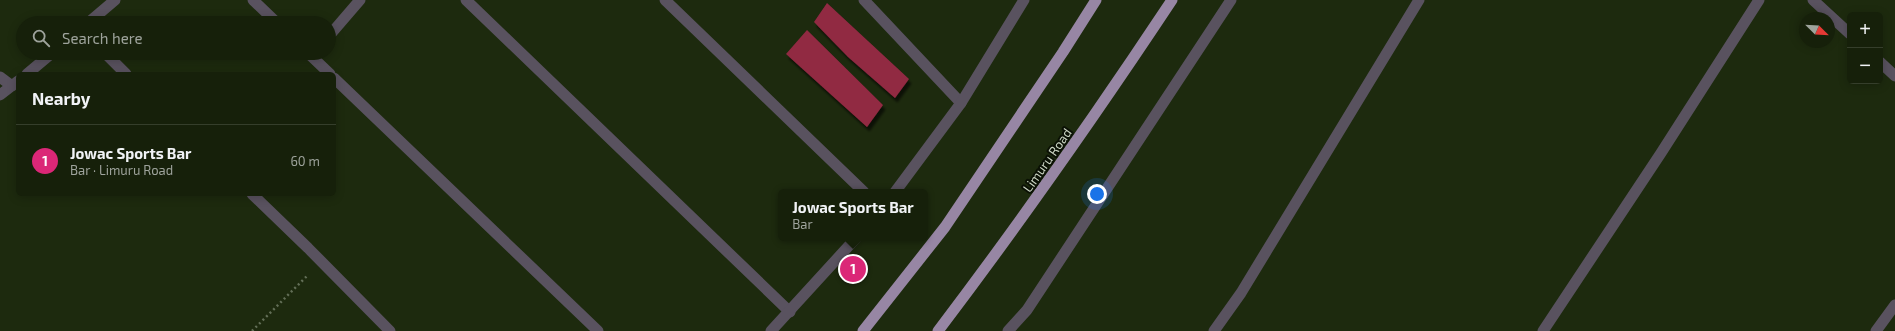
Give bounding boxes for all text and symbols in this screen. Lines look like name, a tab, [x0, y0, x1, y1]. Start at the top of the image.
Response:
north arrow	[1799, 12, 1835, 48]
map controls	[1847, 12, 1883, 84]
button: +	[1847, 12, 1883, 48]
search box	[16, 16, 336, 60]
icon: search	[30, 27, 52, 49]
text: Search here	[62, 29, 143, 47]
button: −	[1847, 48, 1883, 84]
text: Nearby	[32, 88, 90, 108]
street label: Limuru Road	[1019, 125, 1075, 195]
text: Jowac Sports Bar	[70, 144, 191, 162]
text: 1	[42, 153, 48, 169]
text: 60 m	[290, 153, 320, 169]
text: Bar · Limuru Road	[70, 162, 173, 178]
your location	[1087, 184, 1107, 204]
popup	[778, 189, 928, 241]
text: Jowac Sports Bar	[792, 198, 914, 216]
text: Bar	[792, 216, 813, 232]
pin: 1	[840, 254, 866, 284]

